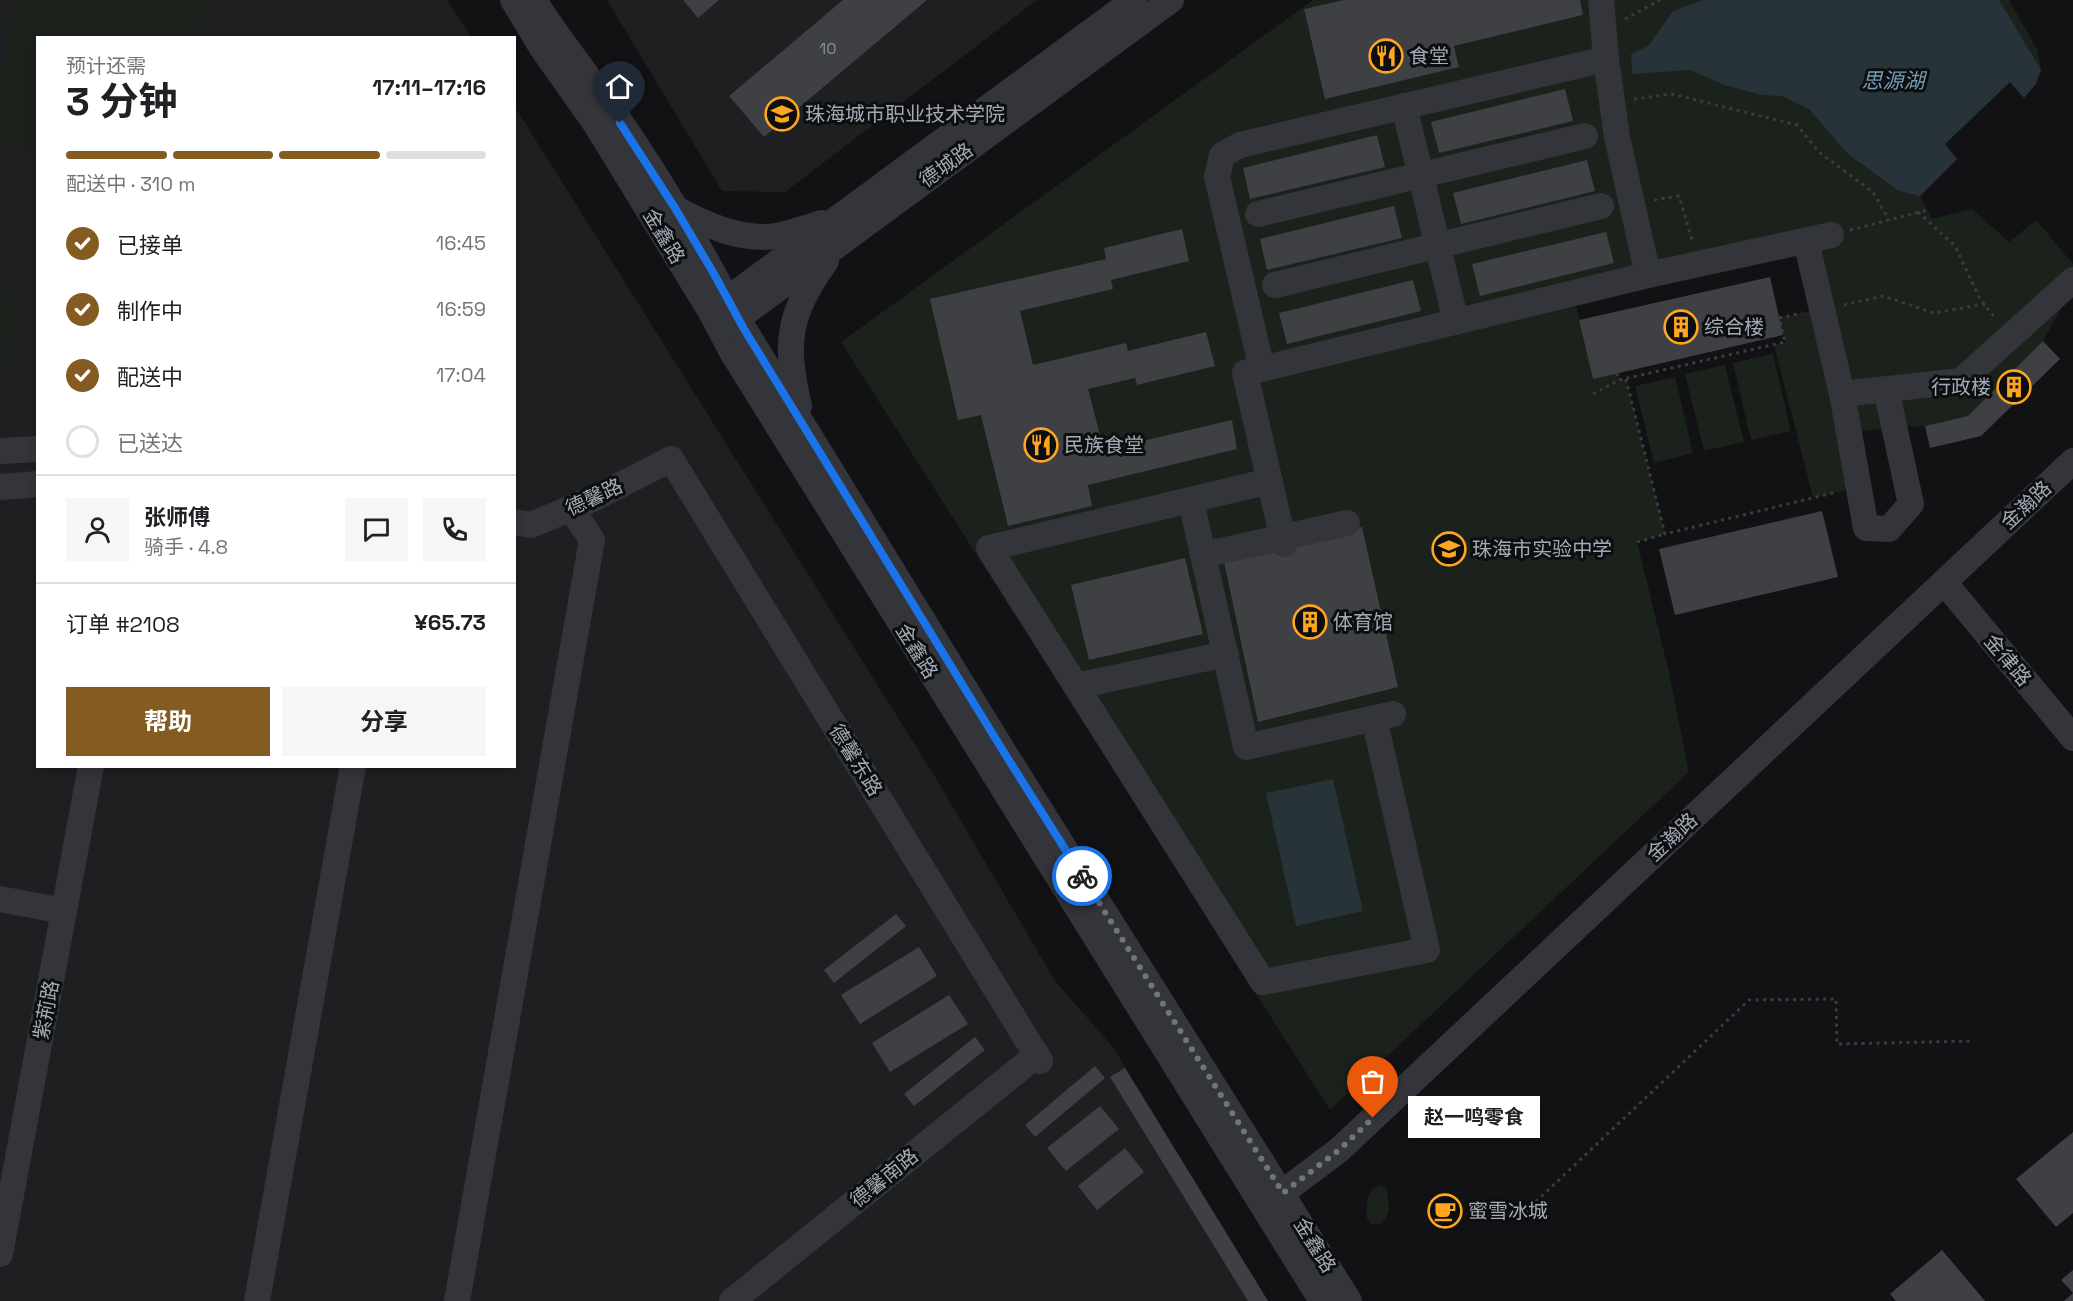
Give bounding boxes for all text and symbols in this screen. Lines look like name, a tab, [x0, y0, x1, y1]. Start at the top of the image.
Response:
house number: 10	[820, 38, 836, 59]
restaurant icon: 食堂	[1368, 38, 1404, 74]
place label: 食堂	[1409, 43, 1449, 69]
text: 预计还需	[66, 53, 146, 79]
pin	[594, 61, 645, 123]
water label: 思源湖	[1862, 67, 1927, 94]
icon: home	[603, 70, 636, 103]
text: 17:11–17:16	[372, 73, 486, 101]
text: 3 分钟	[66, 77, 178, 126]
school or university icon: 珠海城市职业技术学院	[764, 96, 800, 132]
place label: 珠海城市职业技术学院	[805, 101, 1005, 127]
street label: 德城路	[914, 137, 978, 193]
text: 配送中 · 310 m	[66, 171, 195, 197]
street label: 金鑫路	[637, 204, 691, 268]
icon: check	[66, 227, 99, 260]
text: 16:45	[436, 230, 486, 256]
text: 已接单	[117, 231, 183, 259]
icon: check	[66, 293, 99, 326]
text: 16:59	[436, 296, 486, 322]
text: 制作中	[117, 297, 183, 325]
building icon: 综合楼	[1663, 309, 1699, 345]
place label: 综合楼	[1704, 314, 1764, 340]
icon: check	[66, 359, 99, 392]
text: 17:04	[436, 362, 486, 388]
text: 配送中	[117, 363, 183, 391]
building icon: 行政楼	[1996, 369, 2032, 405]
place label: 行政楼	[1931, 374, 1991, 400]
restaurant icon: 民族食堂	[1023, 427, 1059, 463]
text: 已送达	[117, 429, 183, 457]
place label: 民族食堂	[1064, 432, 1144, 458]
street label: 德馨路	[561, 473, 627, 521]
street label: 金瀚路	[1995, 475, 2057, 535]
button: person	[66, 498, 129, 561]
button: chat	[345, 498, 408, 561]
button: phone	[423, 498, 486, 561]
text: 张师傅	[144, 503, 210, 531]
school or university icon: 珠海市实验中学	[1431, 531, 1467, 567]
text: 骑手 · 4.8	[144, 534, 228, 560]
place label: 珠海市实验中学	[1472, 536, 1612, 562]
building icon: 体育馆	[1292, 604, 1328, 640]
text: ¥65.73	[414, 608, 486, 636]
place label: 体育馆	[1333, 609, 1393, 635]
text: 订单 #2108	[66, 610, 180, 638]
street label: 金鑫路	[890, 619, 944, 683]
street label: 金律路	[1979, 629, 2037, 691]
button: 帮助	[66, 687, 270, 756]
button: 分享	[282, 687, 486, 756]
street label: 德馨东路	[824, 719, 888, 801]
street label: 金瀚路	[1641, 807, 1703, 867]
courier	[1052, 846, 1112, 906]
icon: bike	[1066, 860, 1099, 893]
street label: 紫荊路	[28, 978, 64, 1042]
pin	[1347, 1056, 1398, 1118]
icon: bag	[1356, 1065, 1389, 1098]
callout: 赵一鸣零食	[1409, 1097, 1541, 1139]
text: 赵一鸣零食	[1424, 1104, 1524, 1130]
street label: 德馨南路	[845, 1143, 923, 1213]
cafe icon: 蜜雪冰城	[1427, 1193, 1463, 1229]
place label: 蜜雪冰城	[1468, 1198, 1548, 1224]
street label: 金鑫路	[1288, 1213, 1342, 1277]

